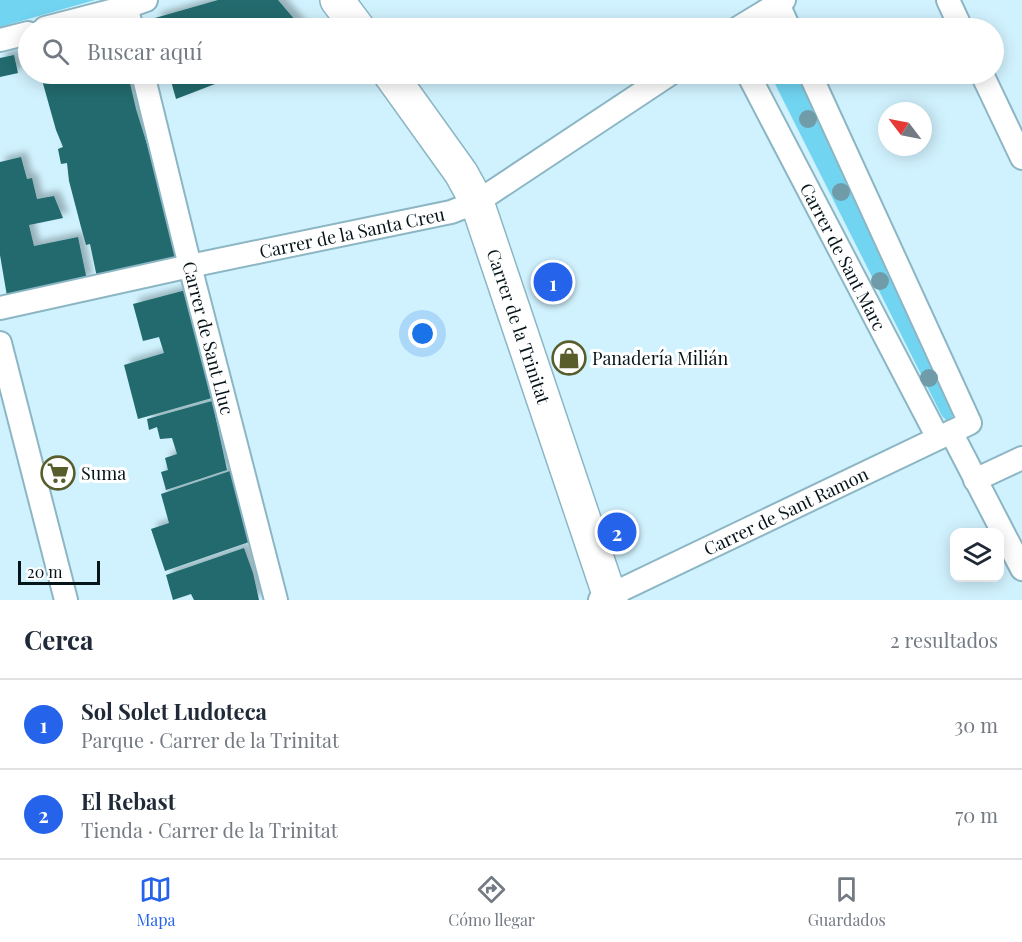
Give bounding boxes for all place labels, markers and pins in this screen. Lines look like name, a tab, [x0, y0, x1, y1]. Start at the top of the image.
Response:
pin: 1	[534, 260, 572, 304]
shop icon: Panadería Milián	[551, 340, 587, 376]
place label: Panadería Milián	[592, 346, 728, 370]
supermarket icon: Suma	[40, 455, 76, 491]
place label: Suma	[81, 461, 126, 485]
pin: 2	[598, 510, 636, 554]

